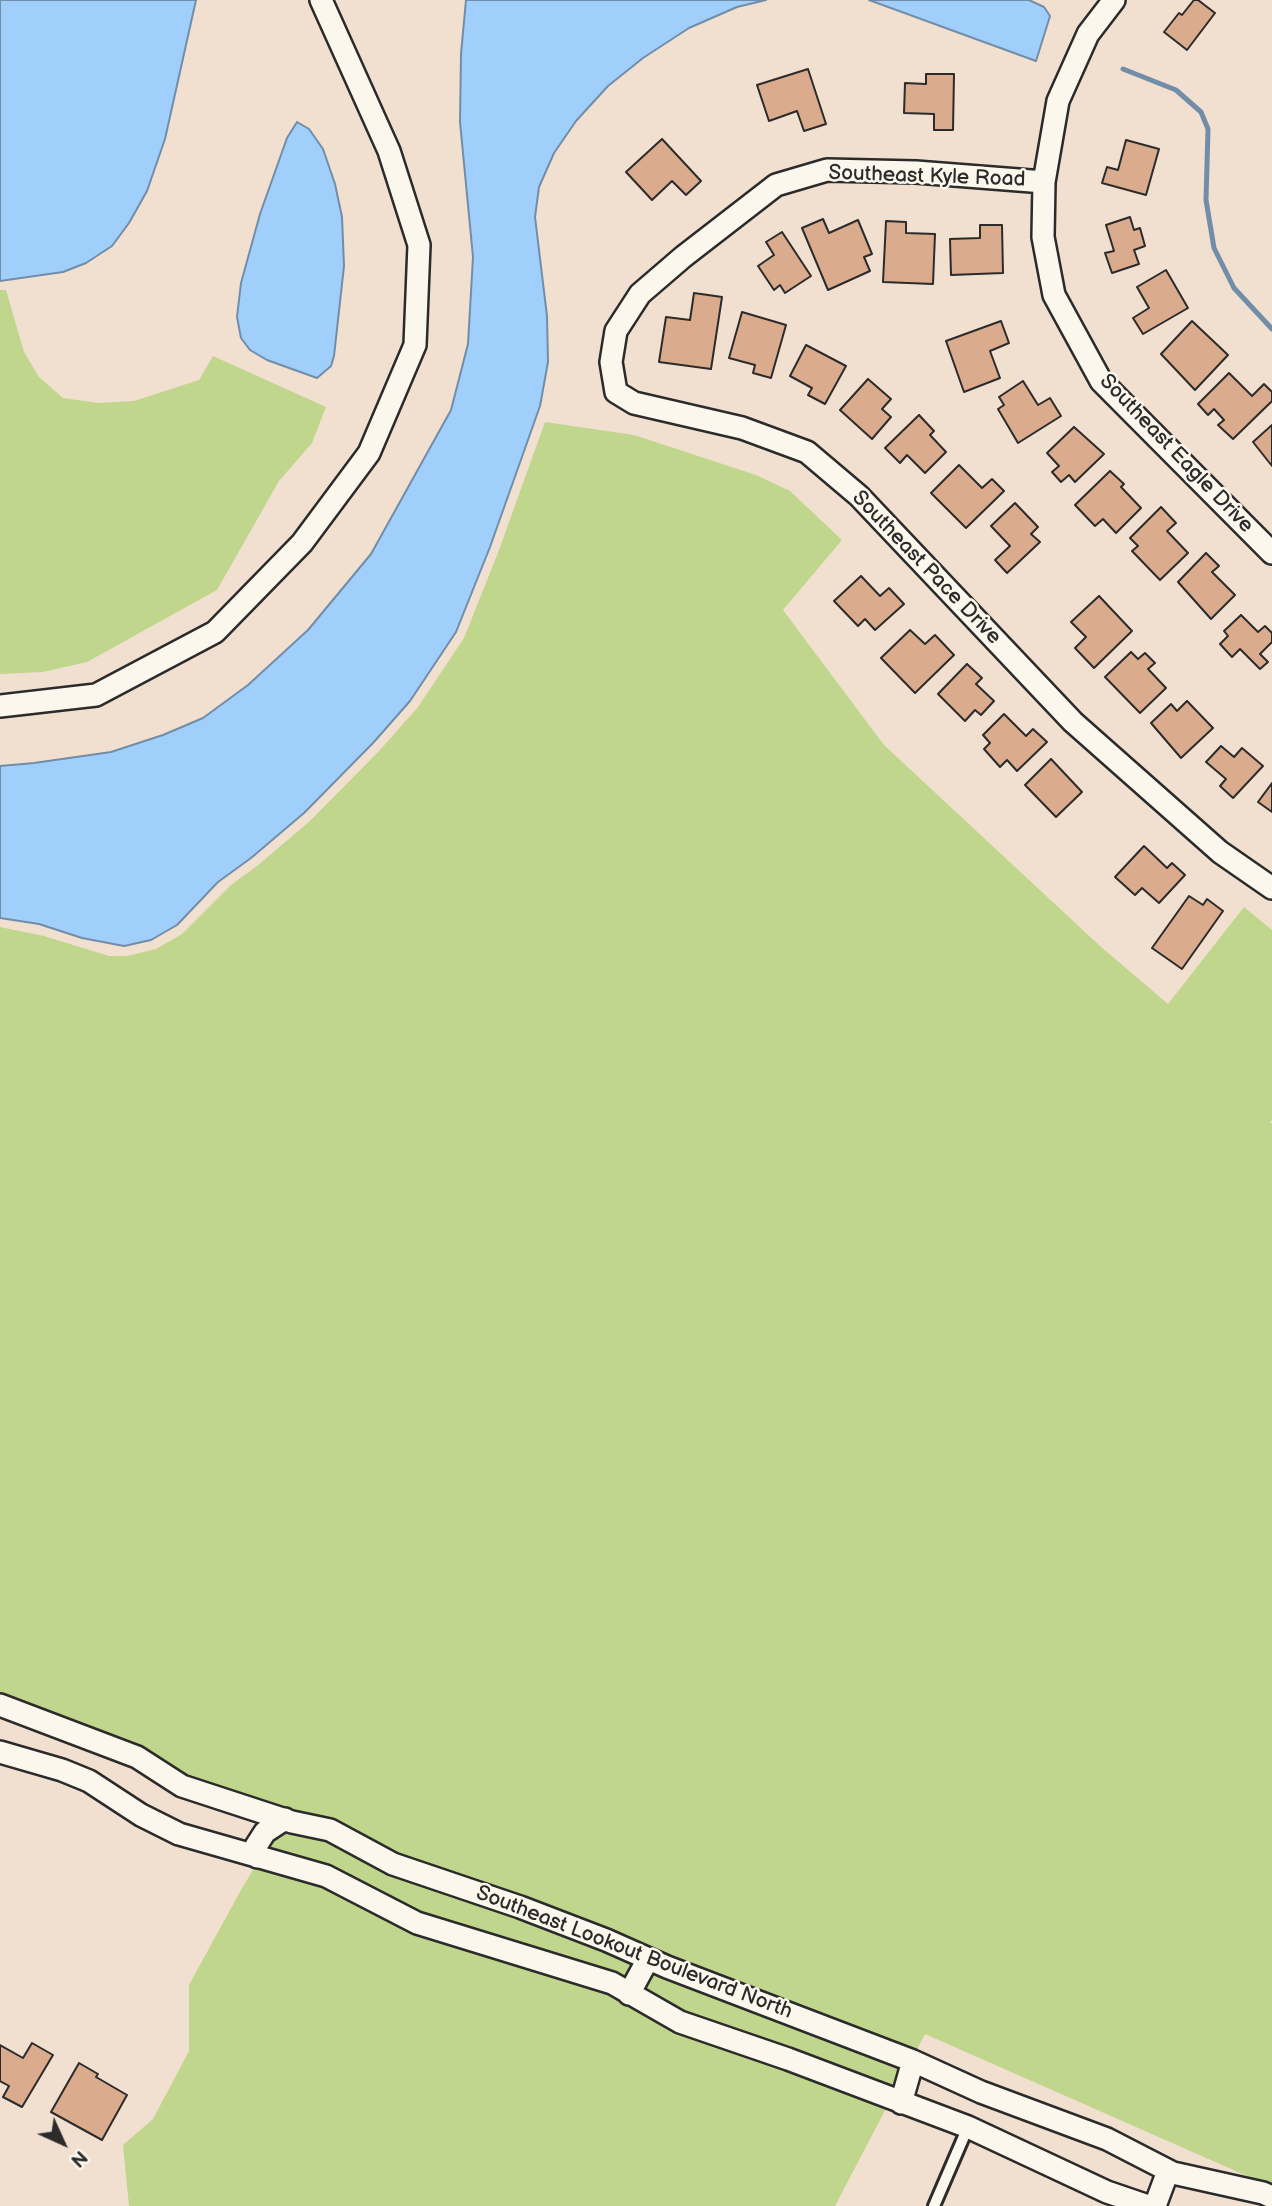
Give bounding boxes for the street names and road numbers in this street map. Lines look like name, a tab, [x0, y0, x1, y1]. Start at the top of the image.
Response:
street label: Southeast Kyle Road	[828, 161, 1026, 193]
street label: Southeast Eagle Drive	[1094, 369, 1258, 539]
street label: Southeast Pace Drive	[846, 486, 1006, 650]
street label: Southeast Lookout Boulevard North	[472, 1881, 796, 2025]

